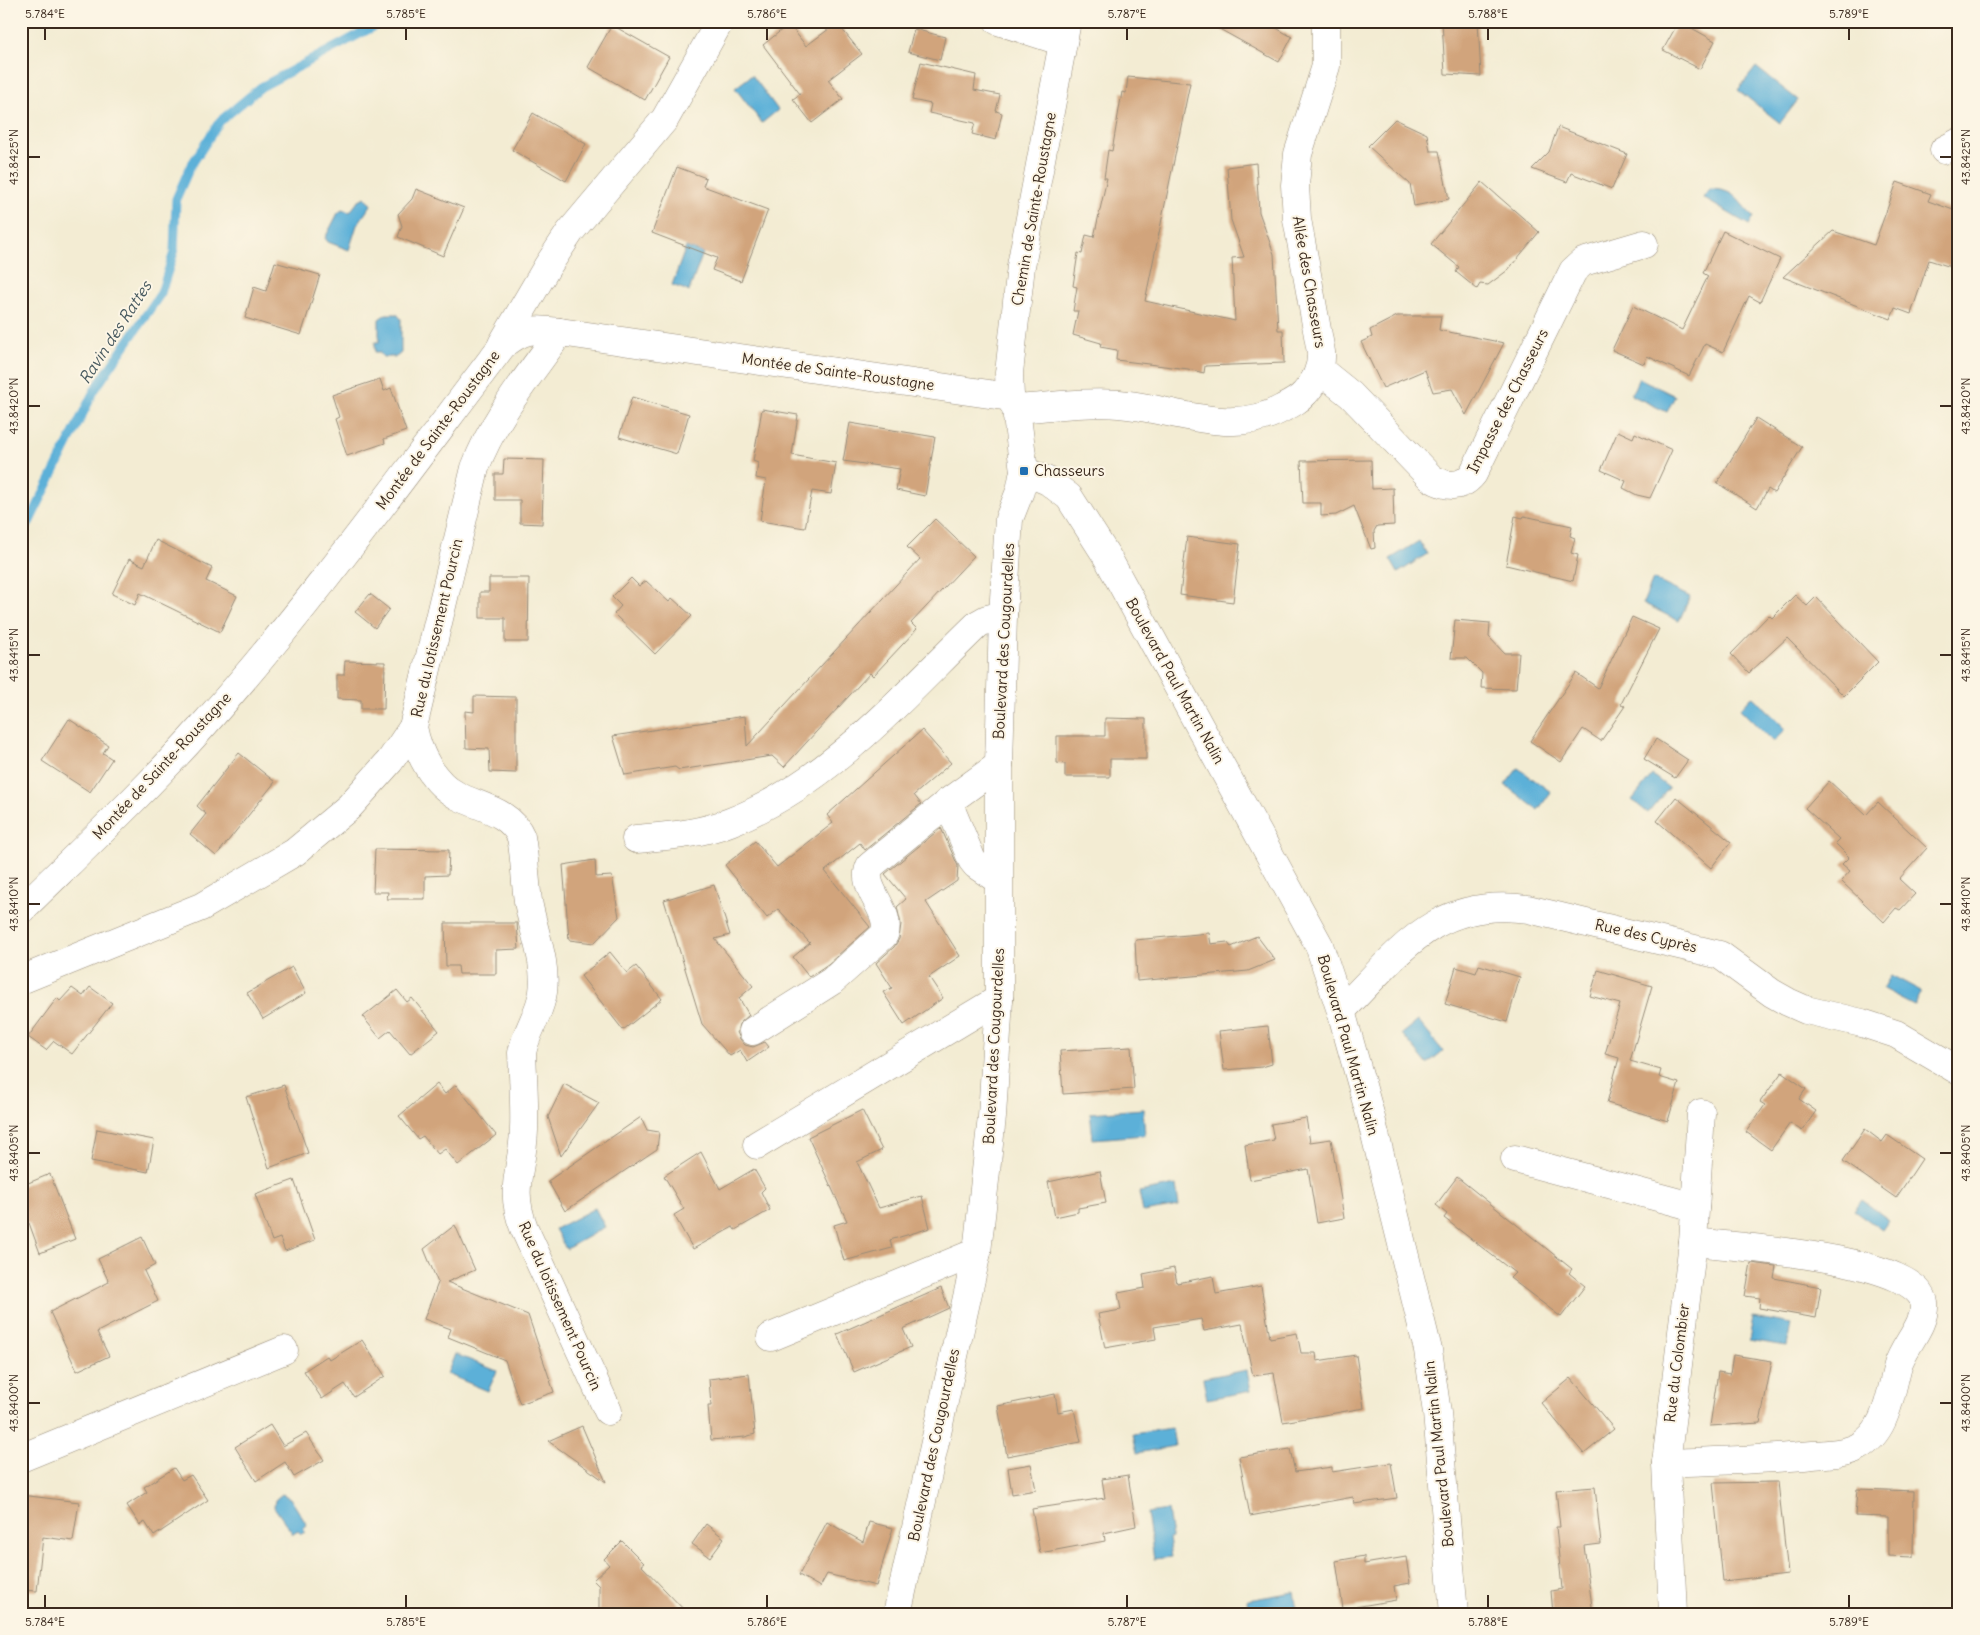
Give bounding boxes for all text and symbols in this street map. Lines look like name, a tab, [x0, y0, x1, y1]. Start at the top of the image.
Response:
text: 5.784°E	[25, 6, 65, 21]
text: 5.785°E	[386, 6, 426, 21]
text: 5.786°E	[747, 6, 787, 21]
text: 5.787°E	[1107, 6, 1147, 21]
text: 5.788°E	[1468, 6, 1508, 21]
text: 5.789°E	[1829, 6, 1869, 21]
street label: Chemin de Sainte-Roustagne	[1007, 111, 1060, 307]
text: 43.8425°N	[6, 129, 21, 185]
text: 43.8425°N	[1958, 129, 1973, 185]
street label: Allée des Chasseurs	[1289, 214, 1330, 350]
water label: Ravin des Rattes	[74, 276, 156, 387]
street label: Impasse des Chasseurs	[1463, 325, 1552, 476]
street label: Montée de Sainte-Roustagne	[372, 346, 504, 513]
street label: Montée de Sainte-Roustagne	[740, 349, 936, 394]
text: 43.8420°N	[6, 378, 21, 434]
text: 43.8420°N	[1958, 378, 1973, 434]
place label: Chasseurs	[1034, 461, 1105, 480]
marker: Chasseurs	[1018, 465, 1030, 477]
street label: Rue du lotissement Pourcin	[407, 536, 466, 719]
street label: Boulevard des Cougourdelles	[989, 542, 1018, 740]
street label: Boulevard Paul Martin Nalin	[1122, 594, 1229, 767]
text: 43.8415°N	[6, 628, 21, 682]
text: 43.8415°N	[1958, 628, 1973, 682]
street label: Montée de Sainte-Roustagne	[88, 688, 235, 843]
text: 43.8410°N	[6, 877, 21, 931]
text: 43.8410°N	[1958, 877, 1973, 931]
street label: Rue des Cyprès	[1593, 915, 1699, 957]
street label: Boulevard des Cougourdelles	[979, 947, 1008, 1145]
street label: Boulevard Paul Martin Nalin	[1314, 952, 1383, 1138]
text: 43.8405°N	[6, 1124, 21, 1182]
text: 43.8405°N	[1958, 1124, 1973, 1182]
street label: Rue du lotissement Pourcin	[515, 1218, 606, 1393]
street label: Rue du Colombier	[1660, 1302, 1693, 1424]
street label: Boulevard des Cougourdelles	[904, 1347, 963, 1543]
street label: Boulevard Paul Martin Nalin	[1419, 1360, 1458, 1548]
text: 43.8400°N	[6, 1374, 21, 1432]
text: 43.8400°N	[1958, 1374, 1973, 1432]
text: 5.784°E	[25, 1614, 65, 1629]
text: 5.785°E	[386, 1614, 426, 1629]
text: 5.786°E	[747, 1614, 787, 1629]
text: 5.787°E	[1107, 1614, 1147, 1629]
text: 5.788°E	[1468, 1614, 1508, 1629]
text: 5.789°E	[1829, 1614, 1869, 1629]

